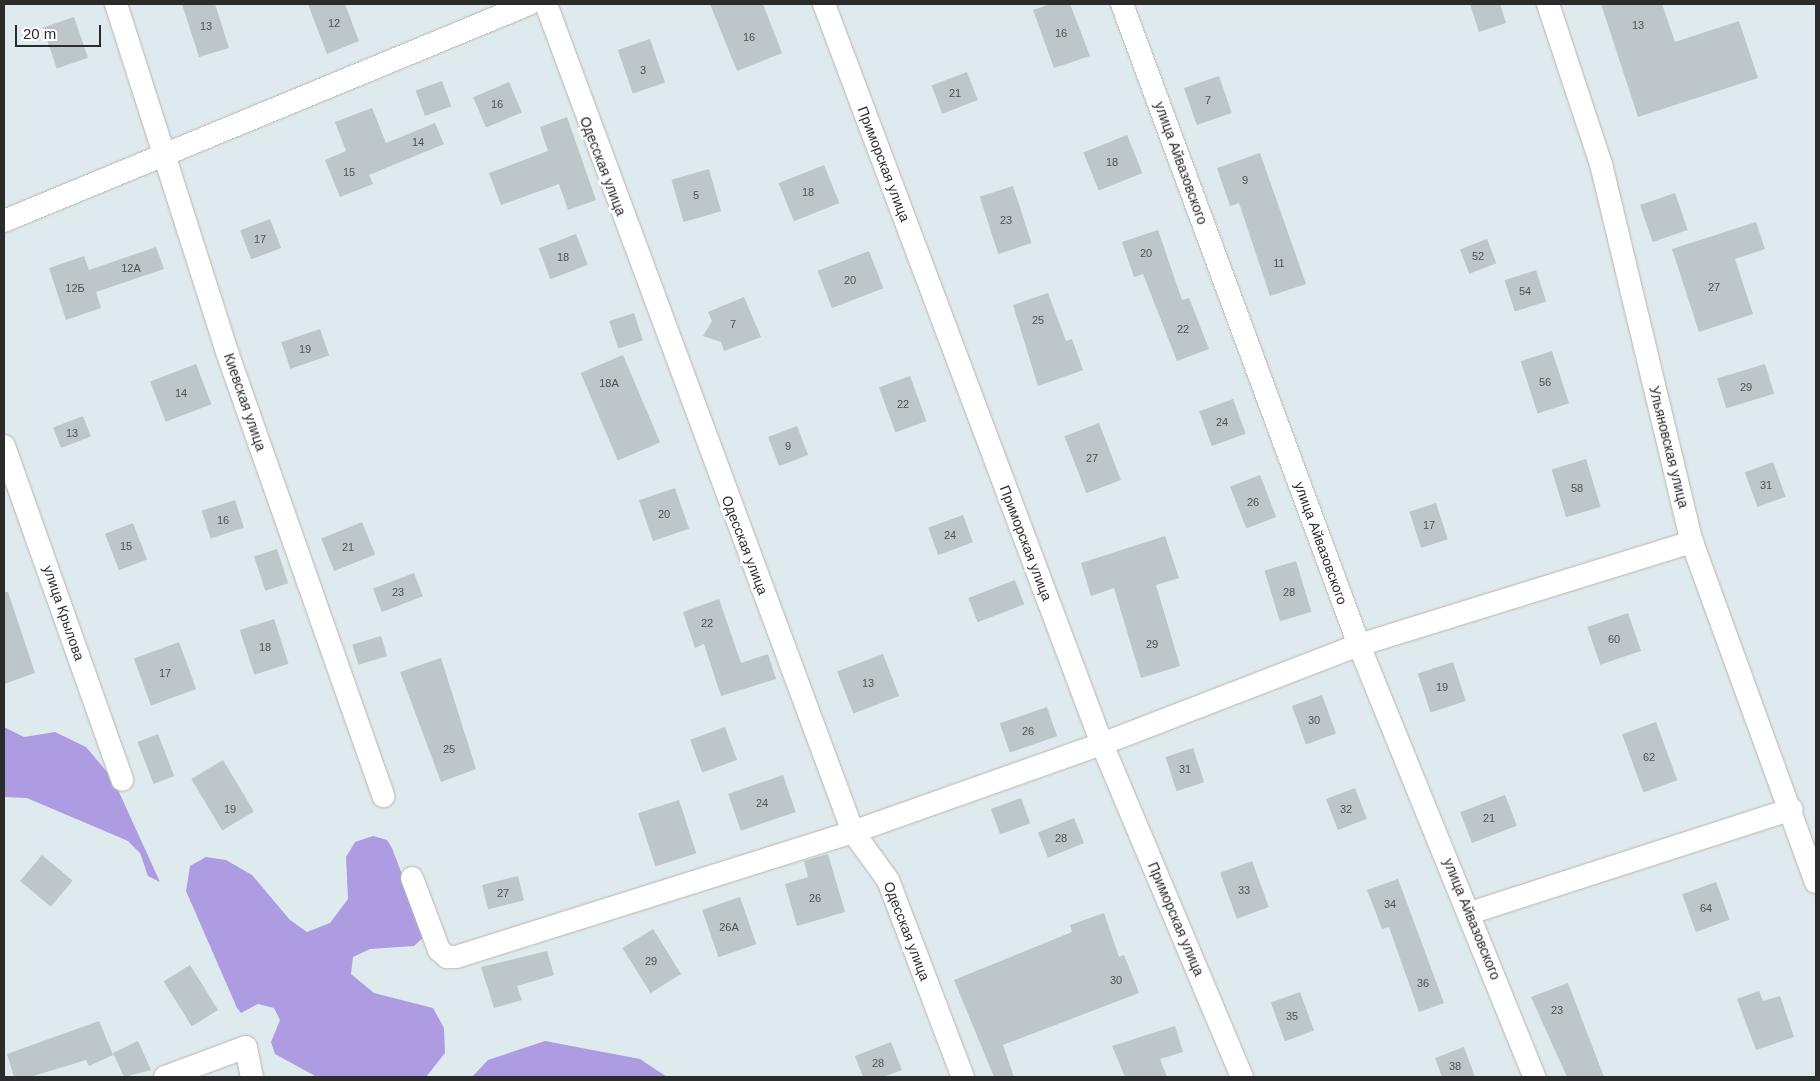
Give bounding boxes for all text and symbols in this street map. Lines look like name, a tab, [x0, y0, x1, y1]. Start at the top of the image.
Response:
scale bar	[18, 15, 104, 47]
house number: 12	[328, 16, 340, 30]
house number: 13	[1632, 18, 1644, 32]
house number: 13	[200, 19, 212, 33]
text: 20 m	[23, 25, 56, 42]
house number: 16	[1055, 26, 1067, 40]
house number: 16	[743, 30, 755, 44]
house number: 3	[640, 63, 646, 77]
house number: 21	[949, 86, 961, 100]
house number: 7	[1205, 93, 1211, 107]
house number: 16	[491, 97, 503, 111]
street label: улица Айвазовского	[1151, 99, 1211, 227]
street label: Приморская улица	[854, 104, 914, 224]
street label: Одесская улица	[576, 114, 630, 218]
house number: 14	[412, 135, 424, 149]
house number: 18	[1106, 155, 1118, 169]
house number: 15	[343, 165, 355, 179]
house number: 9	[1242, 173, 1248, 187]
house number: 18	[802, 185, 814, 199]
house number: 5	[693, 188, 699, 202]
house number: 23	[1000, 213, 1012, 227]
house number: 17	[254, 232, 266, 246]
house number: 20	[1140, 246, 1152, 260]
house number: 52	[1472, 249, 1484, 263]
house number: 18	[557, 250, 569, 264]
house number: 11	[1273, 256, 1285, 270]
house number: 12А	[121, 261, 141, 275]
house number: 20	[844, 273, 856, 287]
house number: 27	[1708, 280, 1720, 294]
house number: 12Б	[65, 281, 85, 295]
house number: 54	[1519, 284, 1531, 298]
house number: 25	[1032, 313, 1044, 327]
house number: 7	[730, 317, 736, 331]
house number: 22	[1177, 322, 1189, 336]
house number: 19	[299, 342, 311, 356]
street label: Киевская улица	[220, 351, 270, 453]
house number: 56	[1539, 375, 1551, 389]
house number: 18А	[599, 376, 619, 390]
house number: 29	[1740, 380, 1752, 394]
street label: Ульяновская улица	[1646, 384, 1692, 510]
house number: 14	[175, 386, 187, 400]
house number: 22	[897, 397, 909, 411]
house number: 24	[1216, 415, 1228, 429]
house number: 13	[66, 426, 78, 440]
house number: 9	[785, 439, 791, 453]
house number: 27	[1086, 451, 1098, 465]
house number: 31	[1760, 478, 1772, 492]
street label: улица Айвазовского	[1291, 479, 1351, 607]
house number: 58	[1571, 481, 1583, 495]
street label: Приморская улица	[996, 483, 1056, 603]
street label: Одесская улица	[718, 493, 772, 597]
house number: 26	[1247, 495, 1259, 509]
house number: 20	[658, 507, 670, 521]
house number: 16	[217, 513, 229, 527]
house number: 17	[1423, 518, 1435, 532]
house number: 24	[944, 528, 956, 542]
house number: 15	[120, 539, 132, 553]
house number: 21	[342, 540, 354, 554]
street label: улица Крылова	[40, 563, 88, 663]
house number: 23	[392, 585, 404, 599]
house number: 28	[1283, 585, 1295, 599]
house number: 22	[701, 616, 713, 630]
house number: 60	[1608, 632, 1620, 646]
house number: 29	[1146, 637, 1158, 651]
house number: 18	[259, 640, 271, 654]
house number: 17	[159, 666, 171, 680]
house number: 13	[862, 676, 874, 690]
house number: 19	[1436, 680, 1448, 694]
house number: 30	[1308, 713, 1320, 727]
house number: 26	[1022, 724, 1034, 738]
house number: 25	[443, 742, 455, 756]
house number: 62	[1643, 750, 1655, 764]
house number: 31	[1179, 762, 1191, 776]
house number: 24	[756, 796, 768, 810]
house number: 19	[224, 802, 236, 816]
house number: 32	[1340, 802, 1352, 816]
house number: 21	[1483, 811, 1495, 825]
house number: 28	[1055, 831, 1067, 845]
street label: улица Айвазовского	[1440, 856, 1504, 982]
street label: Приморская улица	[1144, 860, 1208, 978]
street label: Одесская улица	[880, 879, 934, 983]
house number: 33	[1238, 883, 1250, 897]
house number: 27	[497, 886, 509, 900]
house number: 26	[809, 891, 821, 905]
house number: 34	[1384, 897, 1396, 911]
house number: 64	[1700, 901, 1712, 915]
house number: 26А	[719, 920, 739, 934]
house number: 29	[645, 954, 657, 968]
house number: 30	[1110, 973, 1122, 987]
house number: 36	[1417, 976, 1429, 990]
house number: 23	[1551, 1003, 1563, 1017]
house number: 35	[1286, 1009, 1298, 1023]
house number: 28	[872, 1056, 884, 1070]
house number: 38	[1449, 1059, 1461, 1073]

